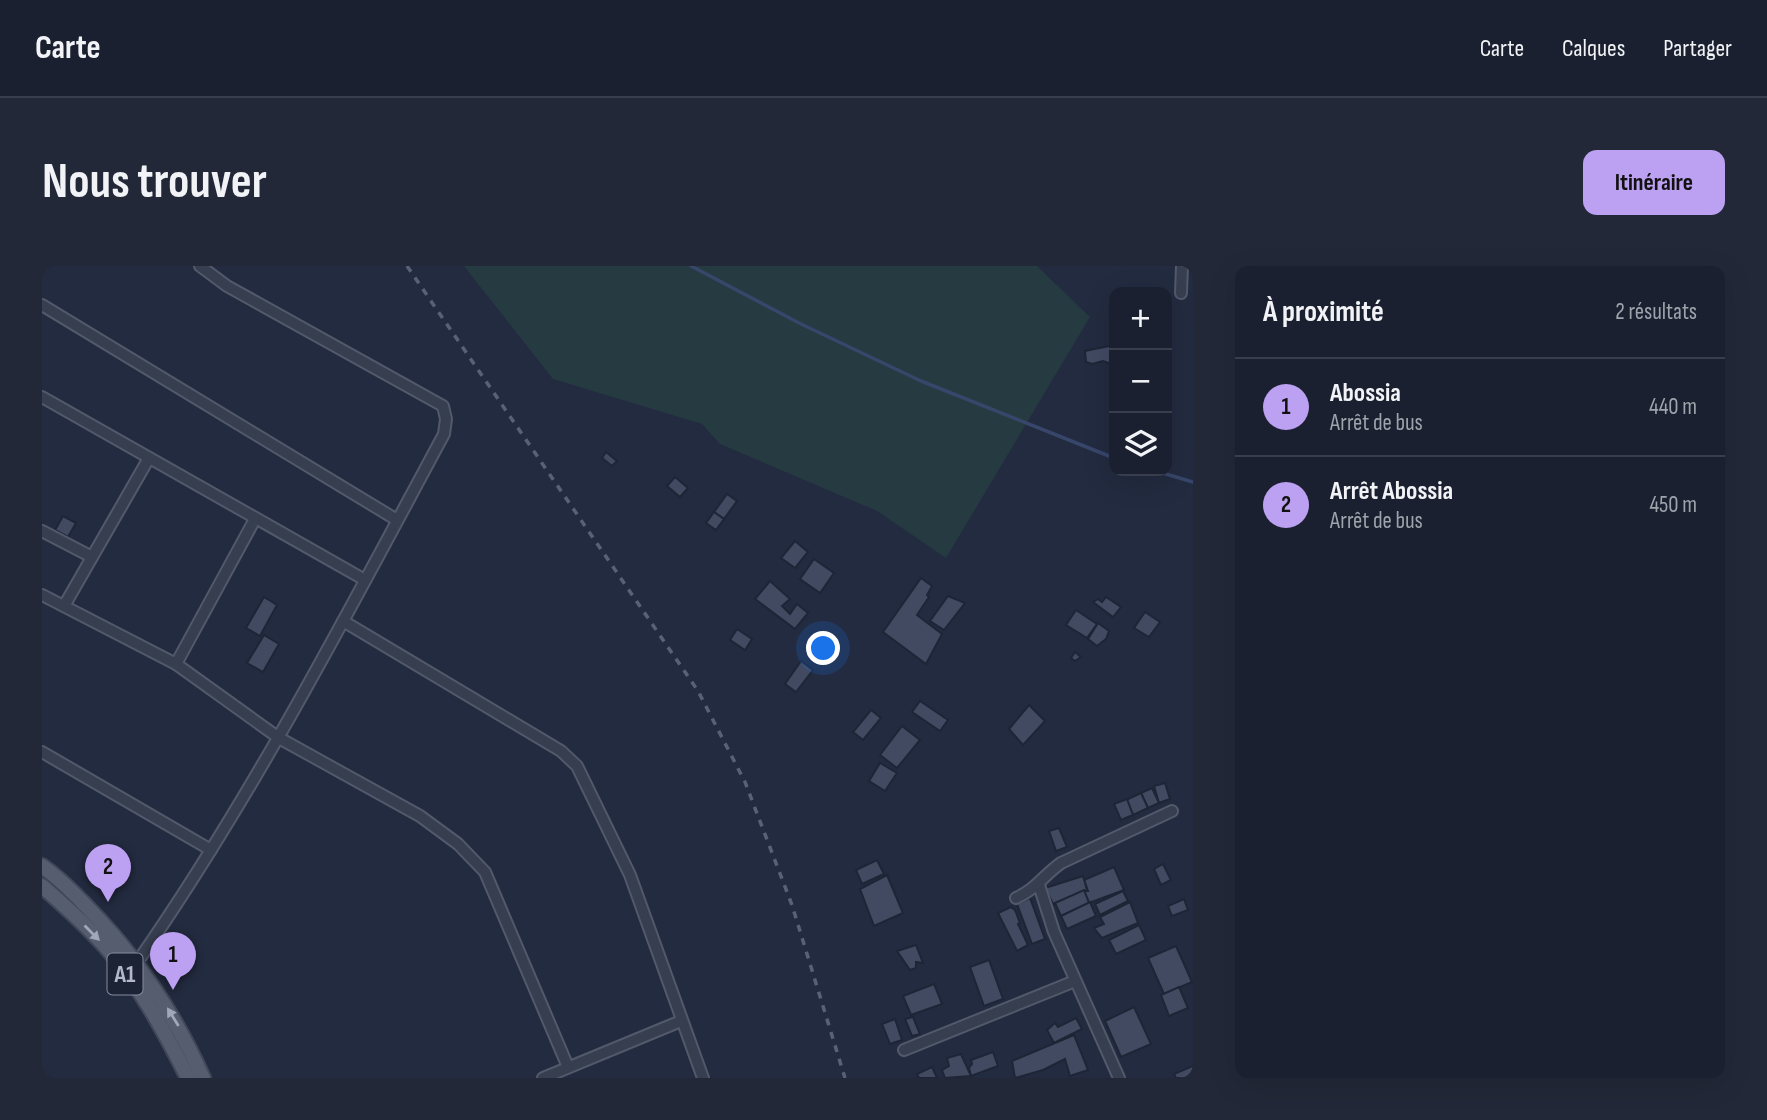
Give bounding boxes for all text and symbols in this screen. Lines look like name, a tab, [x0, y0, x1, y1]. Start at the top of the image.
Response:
text: Carte	[35, 28, 101, 68]
text: Carte	[1480, 34, 1524, 63]
text: Calques	[1562, 34, 1625, 63]
text: Partager	[1663, 34, 1732, 63]
button: Itinéraire	[1583, 150, 1725, 215]
text: Nous trouver	[42, 153, 267, 212]
map controls	[1109, 287, 1172, 476]
button: +	[1109, 287, 1172, 350]
text: À proximité	[1263, 294, 1384, 330]
text: 2 résultats	[1615, 298, 1697, 326]
button: −	[1109, 350, 1172, 413]
text: Abossia	[1330, 378, 1401, 409]
text: 1	[1281, 393, 1291, 421]
text: 440 m	[1649, 393, 1697, 421]
text: Arrêt de bus	[1330, 409, 1423, 437]
button: layers	[1109, 413, 1172, 476]
text: Arrêt Abossia	[1330, 476, 1453, 507]
text: 2	[1281, 491, 1291, 519]
text: 450 m	[1649, 491, 1697, 519]
text: Arrêt de bus	[1330, 507, 1423, 535]
your location	[806, 631, 840, 665]
pin: 2	[85, 844, 131, 902]
one-way arrow	[83, 924, 100, 941]
pin: 1	[150, 932, 196, 990]
road number: A1	[108, 954, 142, 994]
one-way arrow	[166, 1008, 179, 1027]

